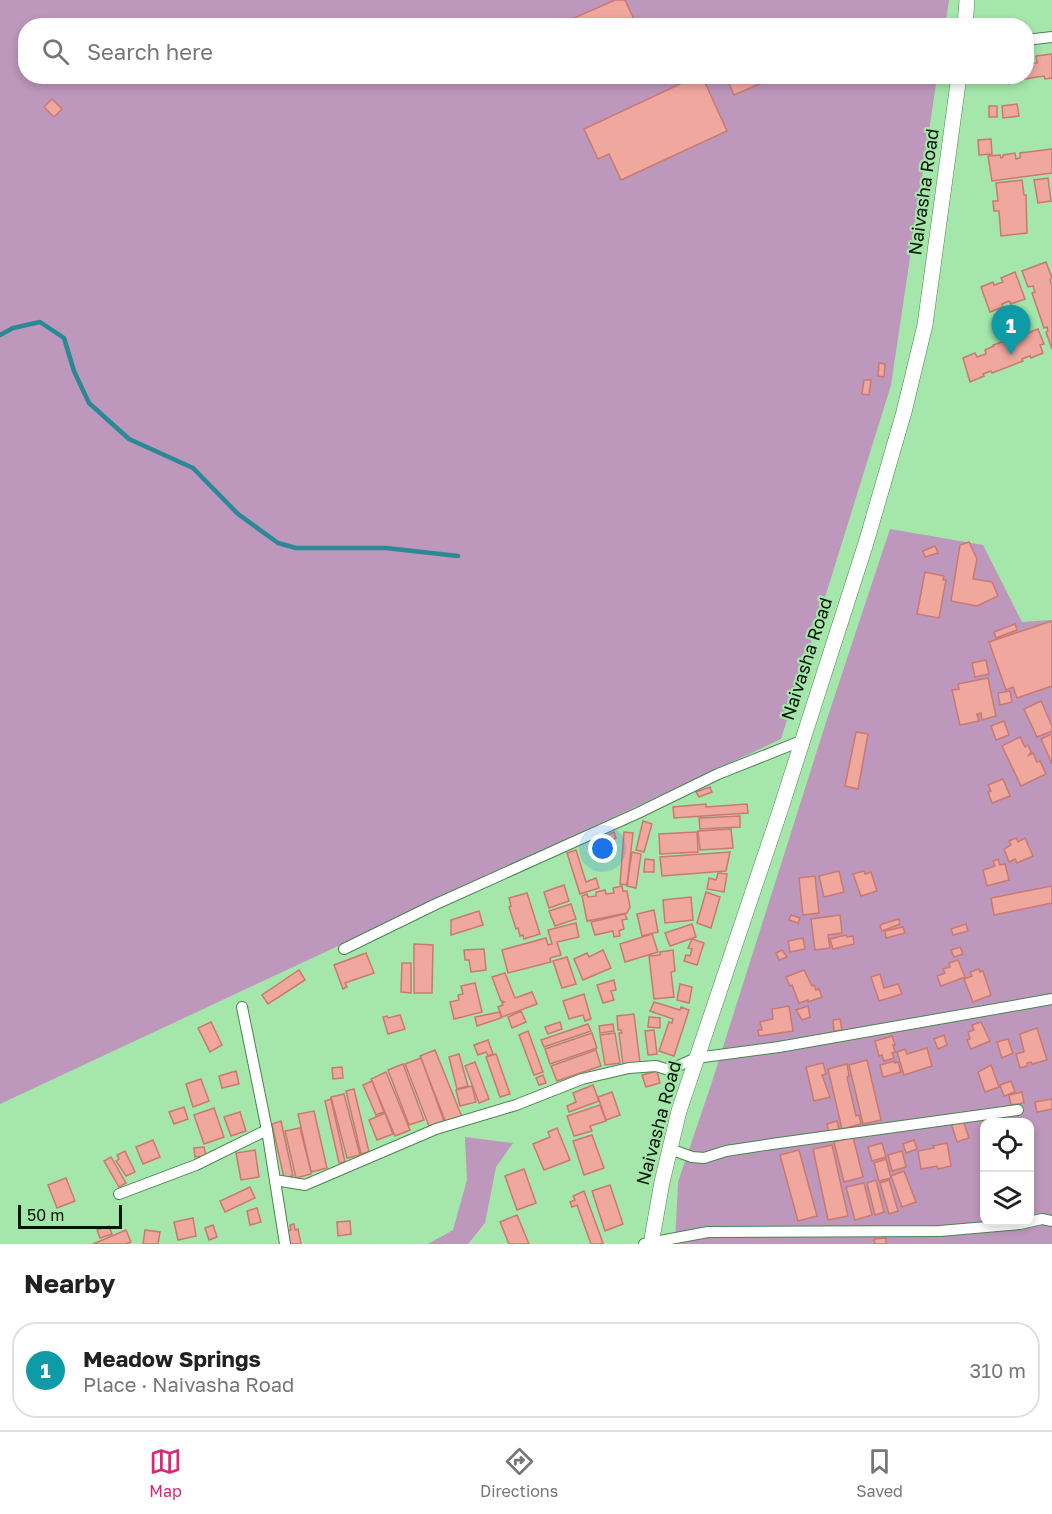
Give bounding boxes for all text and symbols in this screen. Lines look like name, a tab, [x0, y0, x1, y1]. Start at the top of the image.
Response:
search box	[18, 18, 1034, 84]
icon: search	[39, 35, 72, 68]
text: Search here	[87, 38, 213, 65]
street label: Naivasha Road	[903, 127, 943, 257]
pin: 1	[992, 306, 1030, 355]
street label: Naivasha Road	[776, 595, 836, 723]
your location	[588, 834, 617, 863]
street label: Naivasha Road	[631, 1058, 685, 1187]
map controls	[980, 1118, 1034, 1226]
button: locate	[980, 1118, 1034, 1172]
button: layers	[980, 1172, 1034, 1226]
scale bar	[18, 1202, 122, 1230]
text: 50 m	[27, 1205, 64, 1225]
text: Nearby	[24, 1268, 115, 1299]
text: Meadow Springs	[83, 1345, 261, 1372]
text: 1	[40, 1358, 51, 1382]
text: 310 m	[970, 1358, 1026, 1382]
text: Place · Naivasha Road	[83, 1372, 294, 1396]
tab: Map	[149, 1445, 182, 1501]
tab: Directions	[480, 1445, 558, 1501]
tab: Saved	[856, 1445, 903, 1501]

